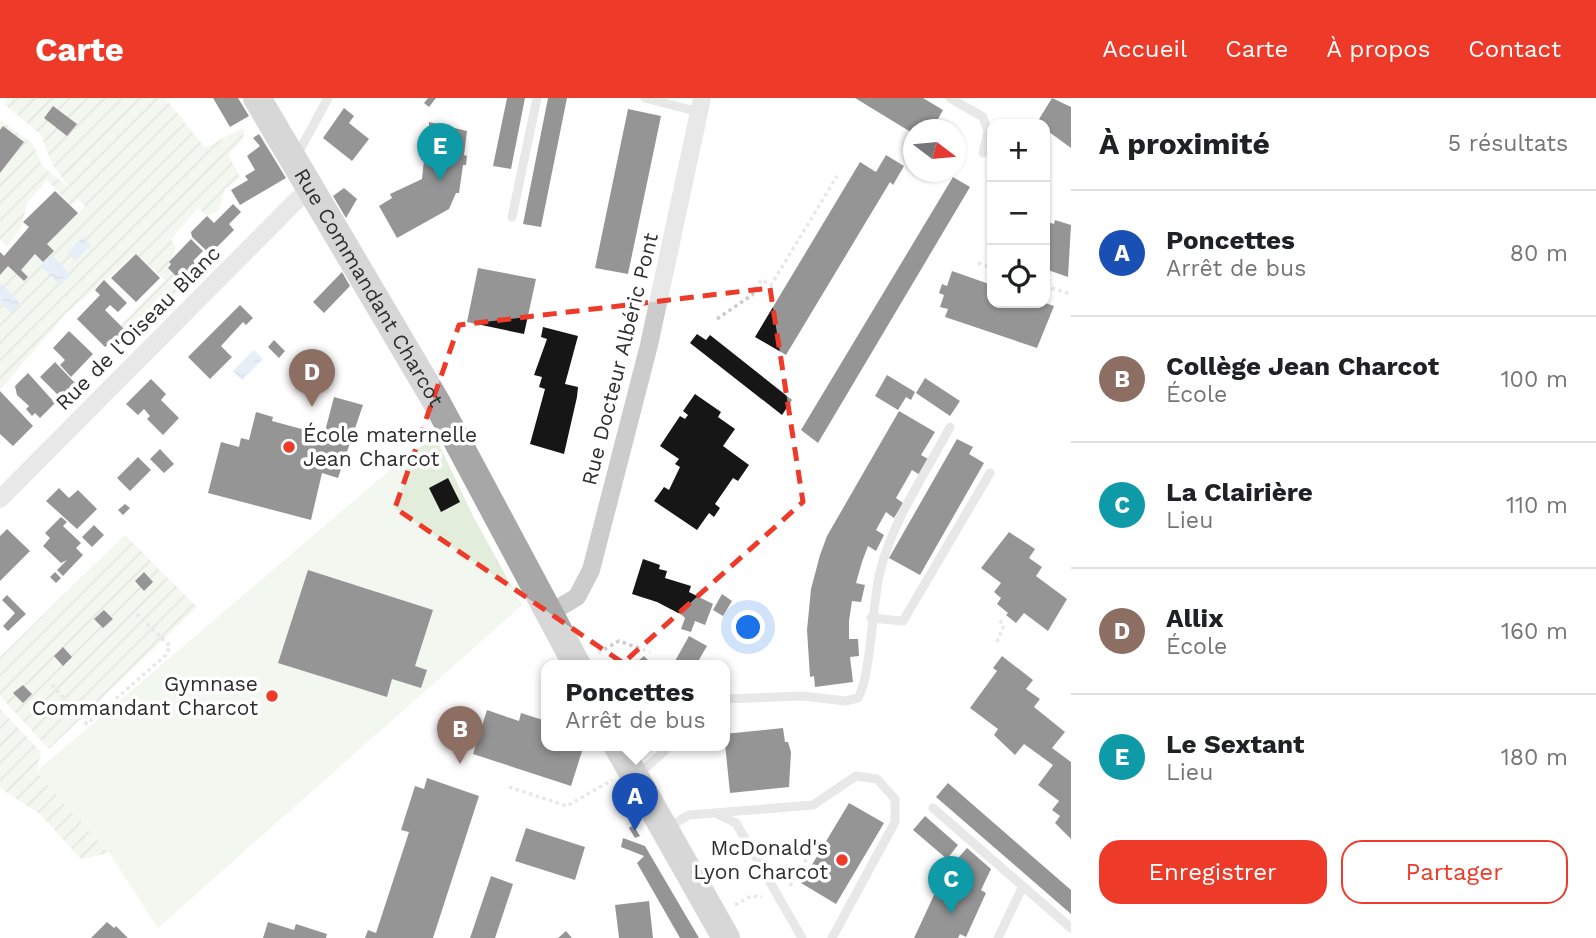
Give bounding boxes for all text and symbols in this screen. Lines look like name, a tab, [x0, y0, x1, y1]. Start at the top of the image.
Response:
text: Carte	[35, 30, 124, 69]
text: Accueil	[1102, 35, 1187, 63]
text: Carte	[1225, 35, 1288, 63]
text: À propos	[1326, 35, 1430, 63]
text: Contact	[1468, 35, 1561, 63]
north arrow	[903, 119, 966, 182]
map controls	[987, 119, 1050, 308]
button: +	[987, 119, 1050, 182]
pin: E	[417, 123, 463, 181]
text: À proximité	[1099, 126, 1270, 161]
text: 5 résultats	[1448, 130, 1568, 157]
street label: Rue Commandant Charcot	[289, 164, 449, 411]
button: −	[987, 182, 1050, 245]
text: Poncettes	[1166, 225, 1295, 255]
street label: Rue Docteur Albéric Pont	[576, 230, 663, 488]
street label: Rue de l'Oiseau Blanc	[50, 240, 225, 415]
text: A	[1114, 240, 1130, 267]
text: 80 m	[1510, 240, 1568, 267]
button: locate	[987, 245, 1050, 308]
text: Arrêt de bus	[1166, 255, 1306, 282]
pin: D	[289, 349, 335, 407]
text: Collège Jean Charcot	[1166, 351, 1439, 381]
text: B	[1114, 366, 1130, 393]
text: 100 m	[1501, 366, 1568, 393]
text: École	[1166, 381, 1227, 408]
place label: École maternelle Jean Charcot	[303, 422, 477, 471]
marker: École maternelle Jean Charcot	[281, 439, 297, 455]
text: La Clairière	[1166, 477, 1313, 507]
text: C	[1114, 492, 1130, 519]
text: 110 m	[1506, 492, 1568, 519]
text: Lieu	[1166, 507, 1213, 534]
text: Allix	[1166, 603, 1224, 633]
your location	[731, 610, 765, 644]
text: D	[1114, 618, 1130, 645]
text: 160 m	[1501, 618, 1568, 645]
text: École	[1166, 633, 1227, 660]
popup	[541, 660, 730, 751]
place label: Gymnase Commandant Charcot	[32, 671, 258, 720]
text: Poncettes	[565, 677, 694, 707]
marker: Gymnase Commandant Charcot	[264, 688, 280, 704]
pin: B	[437, 706, 483, 764]
text: Arrêt de bus	[565, 707, 706, 734]
text: Le Sextant	[1166, 729, 1305, 759]
text: E	[1115, 744, 1129, 771]
text: 180 m	[1501, 744, 1568, 771]
text: Lieu	[1166, 759, 1213, 786]
pin: A	[612, 773, 658, 831]
place label: McDonald's Lyon Charcot	[693, 835, 828, 884]
button: Enregistrer	[1099, 840, 1327, 904]
button: Partager	[1341, 840, 1568, 904]
marker: McDonald's Lyon Charcot	[834, 852, 850, 868]
pin: C	[928, 856, 974, 914]

